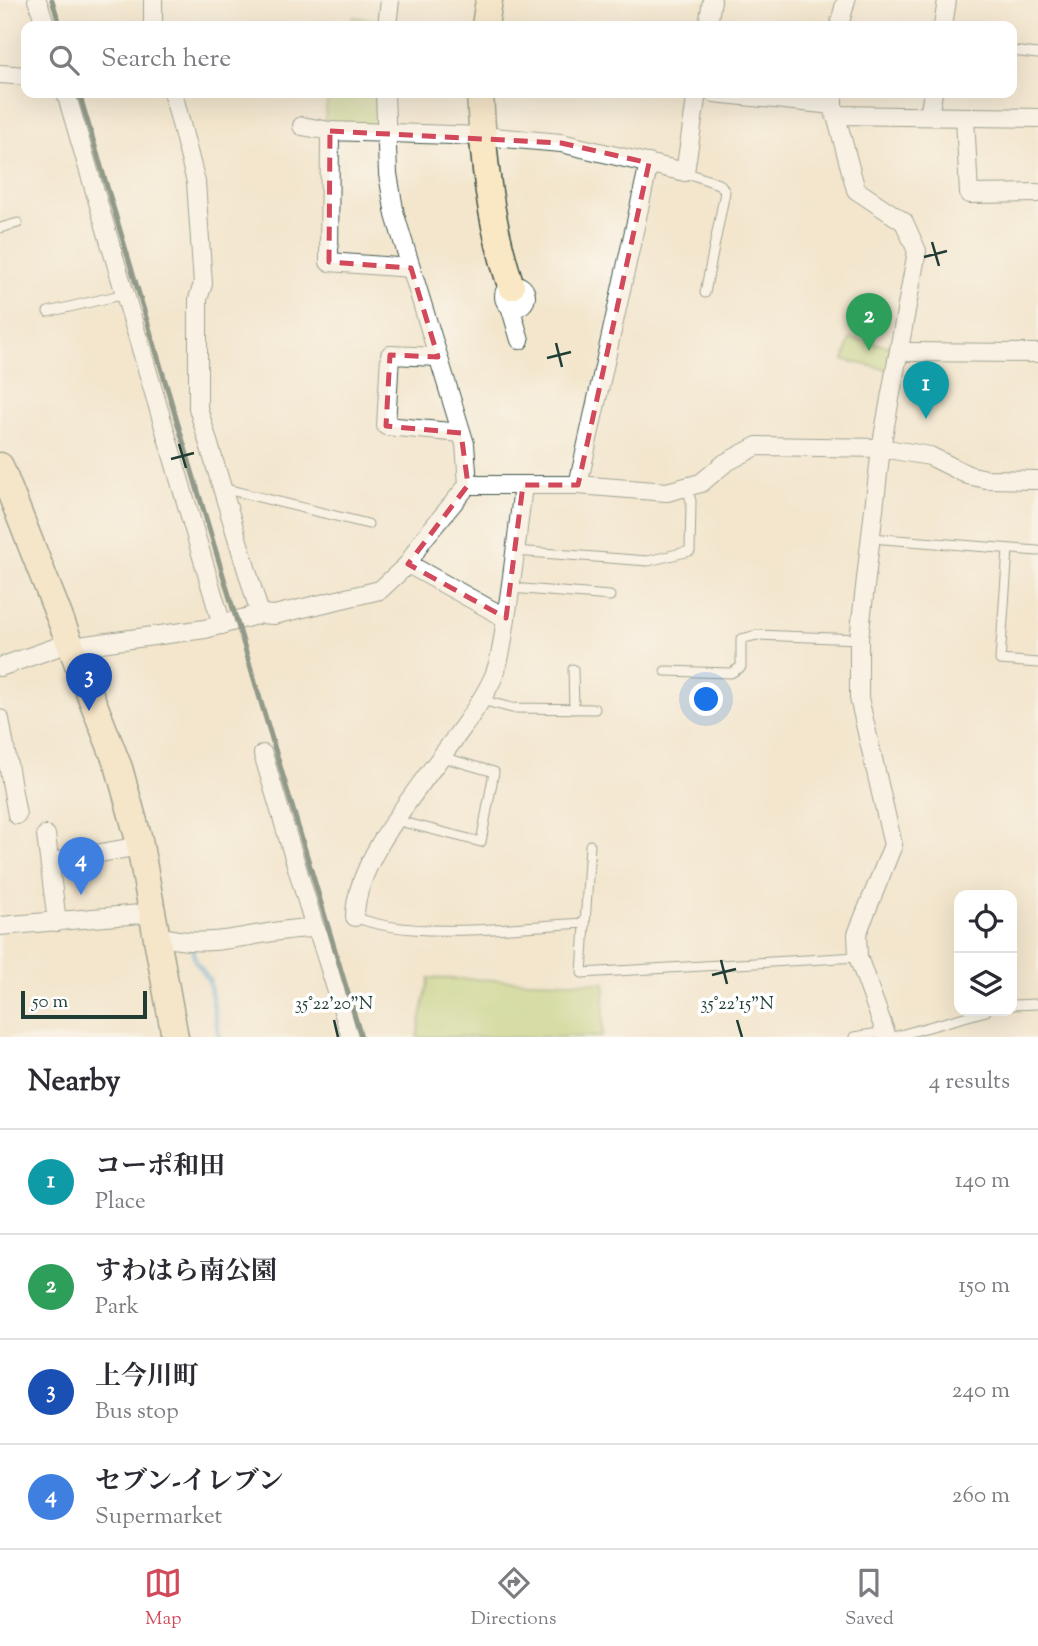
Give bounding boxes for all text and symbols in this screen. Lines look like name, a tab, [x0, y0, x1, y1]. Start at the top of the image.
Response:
search box	[21, 21, 1017, 98]
icon: search	[45, 41, 83, 79]
text: Search here	[101, 41, 231, 78]
pin: 2	[846, 293, 892, 351]
pin: 1	[903, 361, 949, 419]
pin: 3	[66, 653, 112, 711]
your location	[689, 682, 723, 716]
pin: 4	[58, 837, 104, 895]
map controls	[954, 890, 1017, 1016]
button: locate	[954, 890, 1017, 953]
button: layers	[954, 953, 1017, 1016]
scale bar	[21, 988, 147, 1020]
text: 50 m	[32, 989, 68, 1016]
text: 35°22'20"N	[295, 992, 373, 1018]
text: 35°22'15"N	[700, 992, 774, 1018]
text: Nearby	[28, 1061, 120, 1104]
text: 4 results	[929, 1066, 1010, 1099]
text: コーポ和田	[95, 1149, 225, 1186]
text: 1	[47, 1165, 55, 1198]
text: 140 m	[955, 1165, 1010, 1198]
text: Place	[95, 1186, 146, 1219]
text: すわはら南公園	[95, 1254, 277, 1291]
text: 2	[46, 1270, 56, 1303]
text: 150 m	[958, 1270, 1010, 1303]
text: Park	[95, 1291, 139, 1324]
text: 上今川町	[95, 1359, 199, 1396]
text: 3	[46, 1375, 56, 1408]
text: 240 m	[952, 1375, 1010, 1408]
text: Bus stop	[95, 1396, 179, 1429]
text: セブン-イレブン	[95, 1464, 284, 1501]
text: 4	[45, 1480, 57, 1513]
text: 260 m	[952, 1480, 1010, 1513]
text: Supermarket	[95, 1501, 222, 1534]
tab: Map	[144, 1564, 182, 1633]
tab: Directions	[471, 1564, 556, 1633]
tab: Saved	[845, 1564, 894, 1633]

